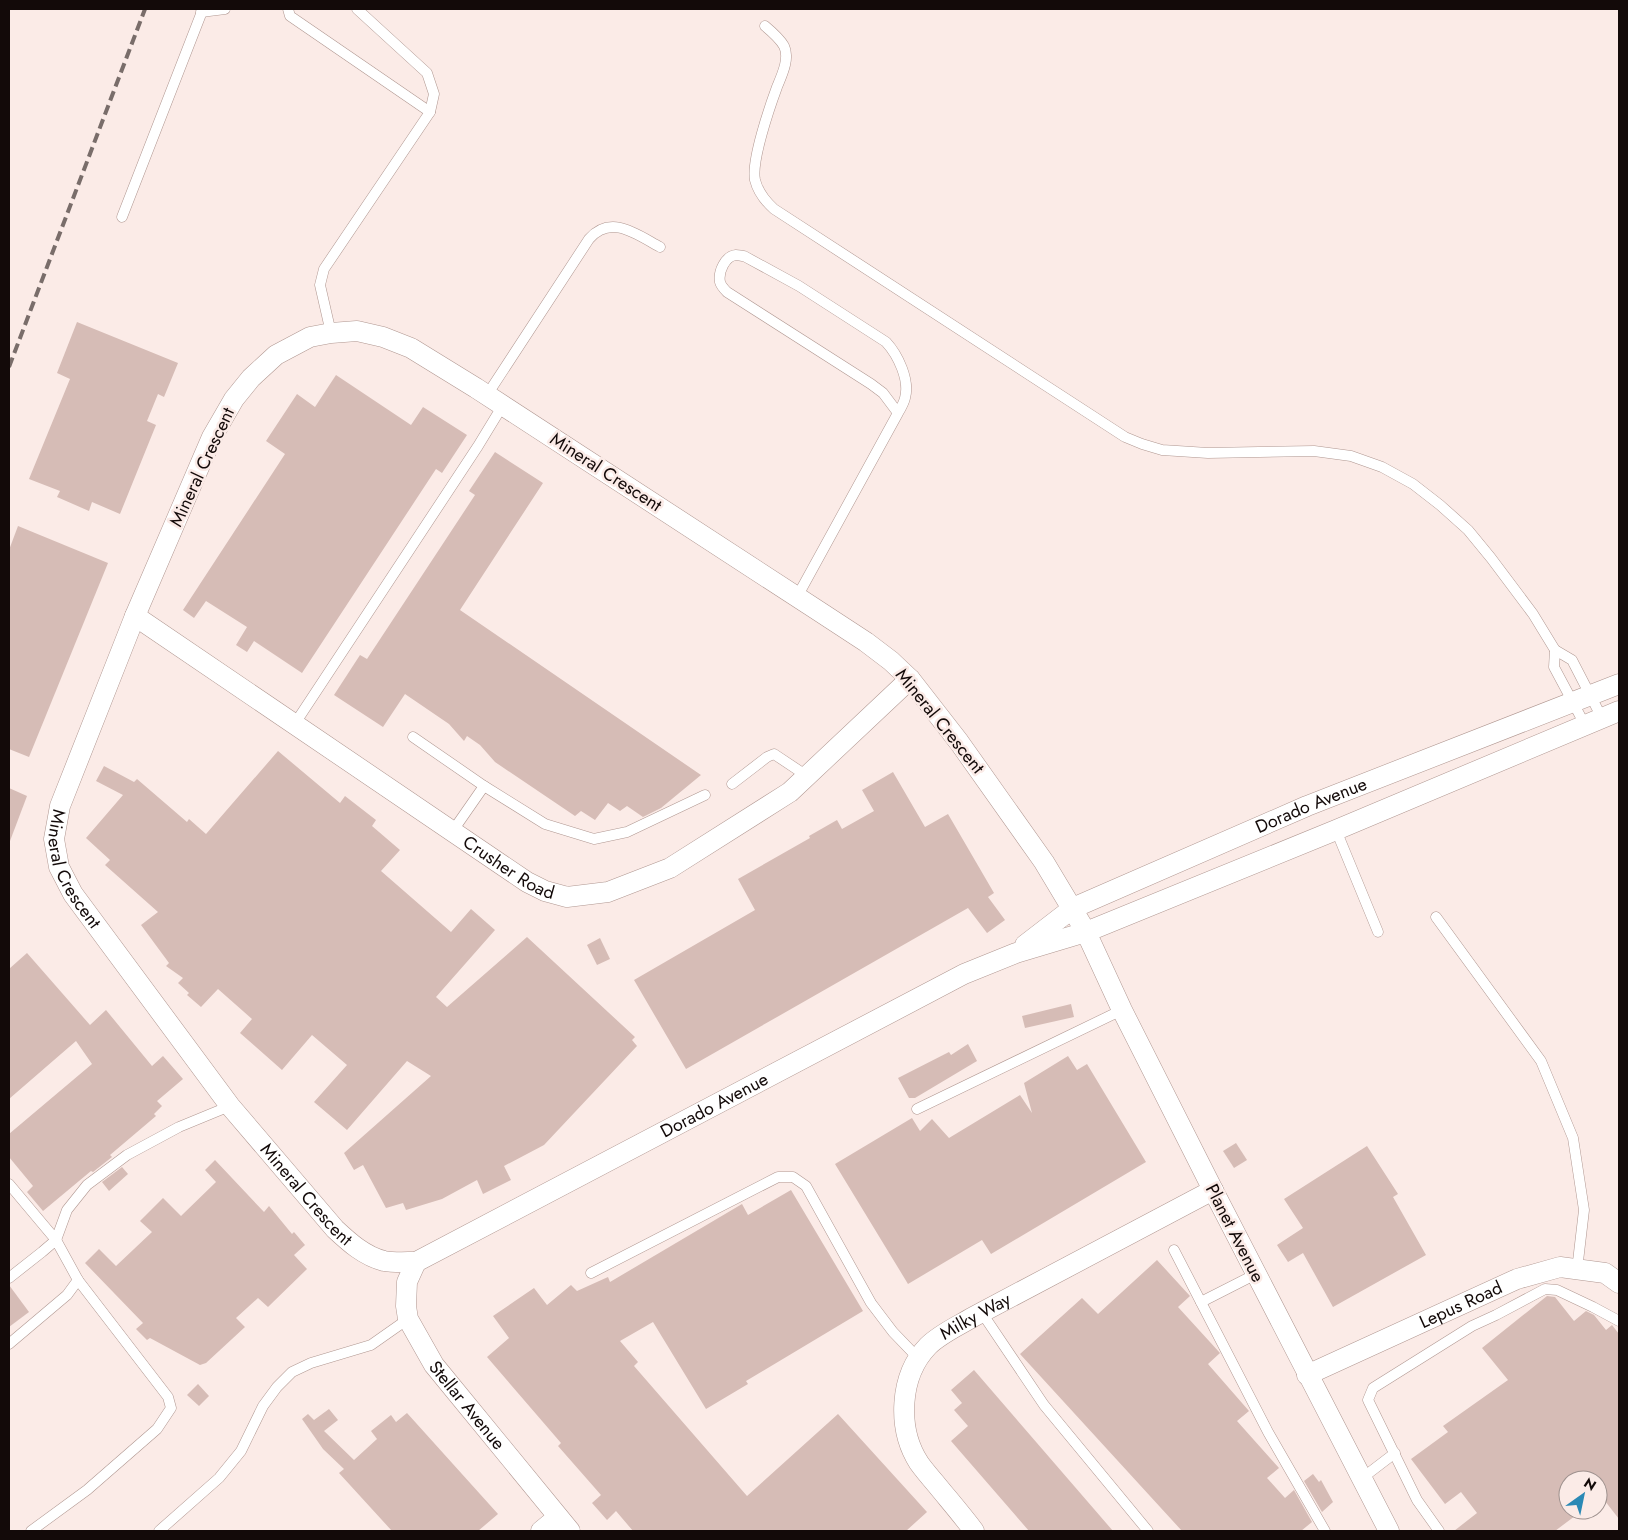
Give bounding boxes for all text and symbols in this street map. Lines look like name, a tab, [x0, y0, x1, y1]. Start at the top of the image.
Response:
street label: Mineral Crescent	[163, 403, 241, 531]
street label: Mineral Crescent	[545, 426, 668, 518]
street label: Mineral Crescent	[889, 663, 991, 780]
street label: Dorado Avenue	[1251, 771, 1371, 840]
street label: Mineral Crescent	[41, 807, 108, 935]
street label: Crusher Road	[458, 829, 557, 906]
street label: Dorado Avenue	[656, 1066, 773, 1144]
street label: Mineral Crescent	[254, 1137, 359, 1252]
street label: Planet Avenue	[1199, 1179, 1271, 1287]
street label: Lepus Road	[1415, 1274, 1506, 1335]
street label: Milky Way	[935, 1286, 1015, 1346]
street label: Stellar Avenue	[423, 1355, 511, 1455]
north arrow	[1558, 1470, 1608, 1520]
text: N	[1580, 1473, 1600, 1496]

